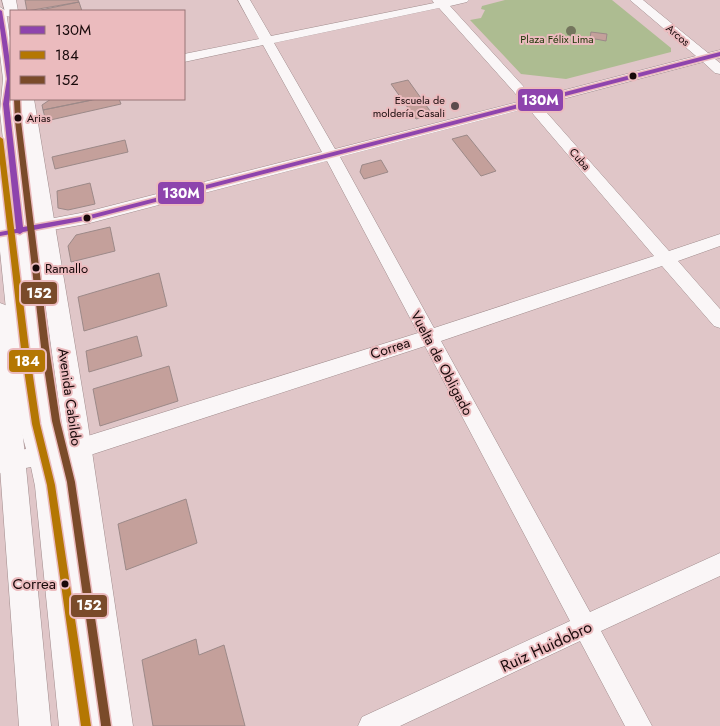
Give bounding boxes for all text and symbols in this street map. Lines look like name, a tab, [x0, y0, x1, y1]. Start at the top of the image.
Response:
legend	[10, 10, 185, 100]
text: 130M	[55, 19, 91, 41]
street label: Arcos	[663, 20, 694, 50]
park label: Plaza Félix Lima	[520, 31, 594, 47]
text: 184	[55, 44, 79, 66]
text: 152	[55, 69, 79, 91]
unlabelled marker	[628, 71, 638, 81]
line badge: 130M	[517, 88, 564, 112]
text: 130M	[521, 90, 559, 110]
place label: Escuela de moldería Casali	[373, 92, 445, 121]
marker: Escuela de moldería Casali	[449, 100, 461, 112]
place label: Arias	[27, 110, 51, 126]
marker: Arias	[13, 113, 23, 123]
street label: Cuba	[566, 144, 594, 174]
line badge: 130M	[157, 181, 205, 205]
text: 130M	[162, 183, 200, 203]
unlabelled marker	[82, 213, 92, 223]
place label: Ramallo	[45, 259, 88, 278]
marker: Ramallo	[31, 263, 41, 273]
line badge: 152	[20, 281, 58, 305]
text: 152	[26, 283, 52, 303]
street label: Vuelta de Obligado	[406, 307, 478, 419]
street label: Correa	[368, 332, 412, 364]
street label: Avenida Cabildo	[53, 347, 87, 447]
line badge: 184	[8, 349, 46, 373]
text: 184	[14, 351, 40, 371]
place label: Correa	[13, 573, 56, 595]
marker: Correa	[60, 579, 70, 589]
line badge: 152	[70, 594, 108, 618]
text: 152	[76, 595, 102, 615]
street label: Ruiz Huidobro	[497, 615, 596, 678]

